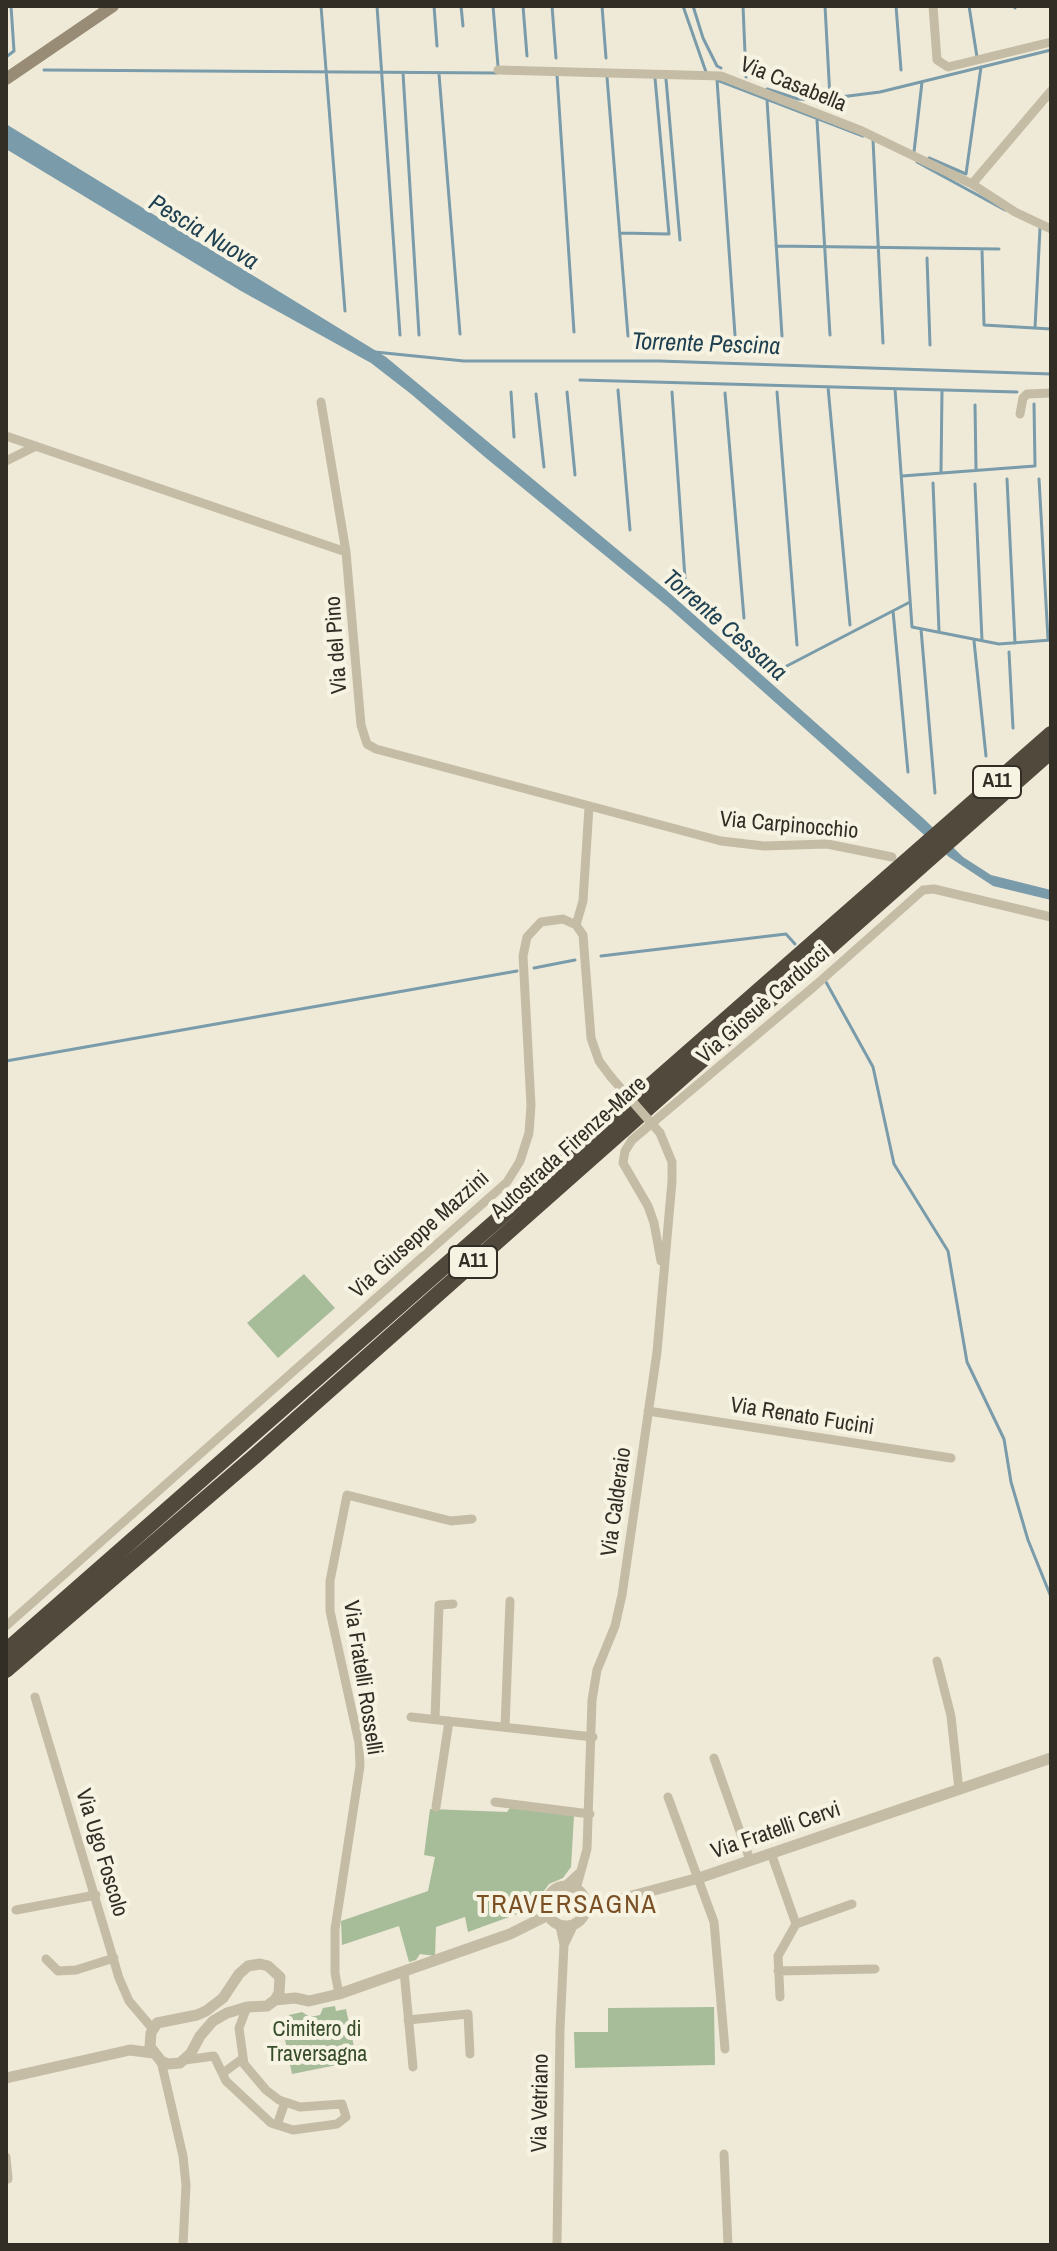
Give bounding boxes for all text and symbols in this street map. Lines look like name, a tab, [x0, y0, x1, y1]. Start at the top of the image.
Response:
street label: Via Casabella	[736, 52, 850, 118]
water label: Pescia Nuova	[143, 189, 263, 277]
water label: Torrente Pescina	[631, 328, 781, 362]
water label: Torrente Cessana	[656, 564, 792, 688]
street label: Via del Pino	[320, 595, 354, 695]
road number: A11	[973, 766, 1021, 798]
street label: Via Carpinocchio	[719, 807, 859, 845]
street label: Via Giosuè Carducci	[692, 940, 836, 1070]
street label: Autostrada Firenze-Mare	[486, 1071, 652, 1225]
street label: Via Giuseppe Mazzini	[345, 1166, 495, 1304]
road number: A11	[449, 1246, 497, 1278]
street label: Via Renato Fucini	[728, 1393, 876, 1441]
street label: Via Calderaio	[596, 1446, 638, 1558]
street label: Via Fratelli Rosselli	[337, 1599, 387, 1757]
street label: Via Ugo Foscolo	[69, 1786, 133, 1920]
street label: Via Fratelli Cervi	[708, 1797, 844, 1865]
district label: TRAVERSAGNA	[476, 1890, 658, 1922]
park label: Cimitero di Traversagna	[267, 2017, 367, 2068]
street label: Via Vetriano	[527, 2053, 555, 2153]

